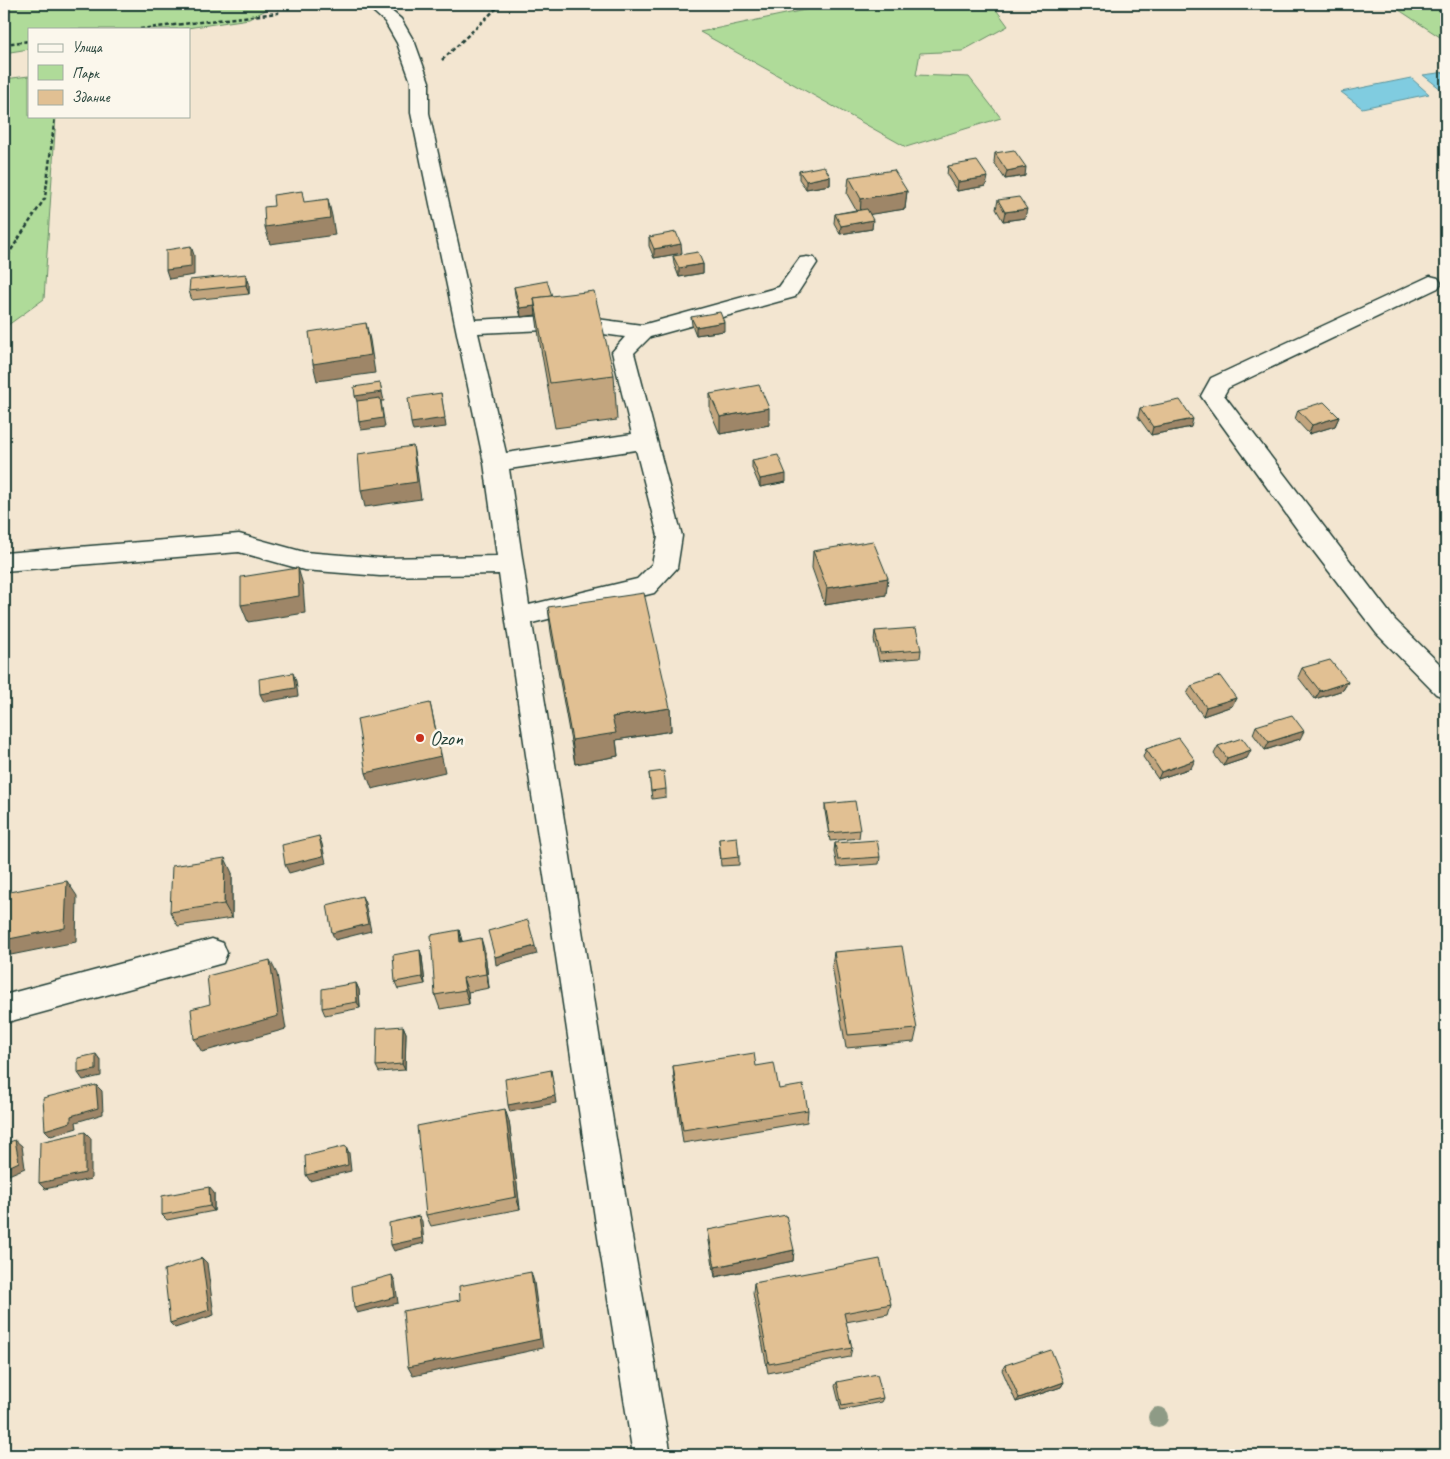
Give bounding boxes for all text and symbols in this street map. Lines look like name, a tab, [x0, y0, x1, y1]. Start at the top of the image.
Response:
legend	[28, 28, 190, 118]
text: Улица	[72, 38, 103, 57]
text: Парк	[72, 64, 100, 83]
text: Здание	[72, 88, 111, 107]
place label: Ozon	[430, 726, 464, 751]
marker: Ozon	[414, 732, 426, 744]

